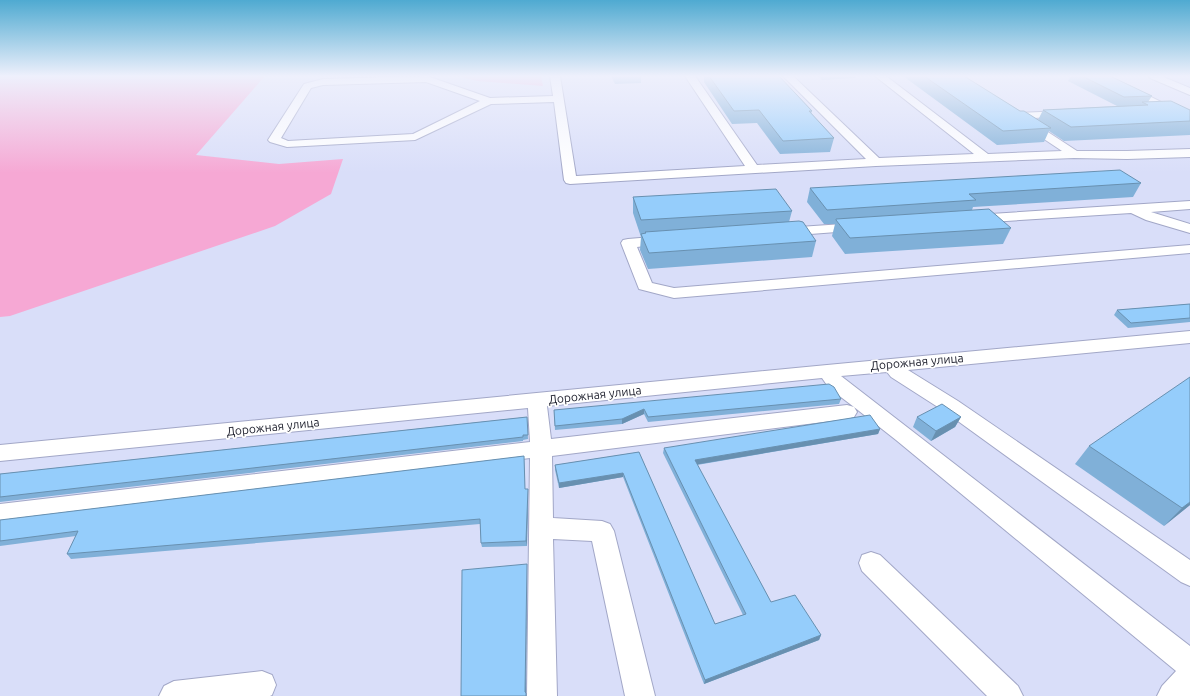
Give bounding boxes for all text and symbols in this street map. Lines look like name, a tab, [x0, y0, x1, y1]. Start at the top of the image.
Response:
street label: Дорожная улица	[870, 351, 964, 372]
street label: Дорожная улица	[548, 383, 642, 406]
street label: Дорожная улица	[226, 415, 320, 438]

